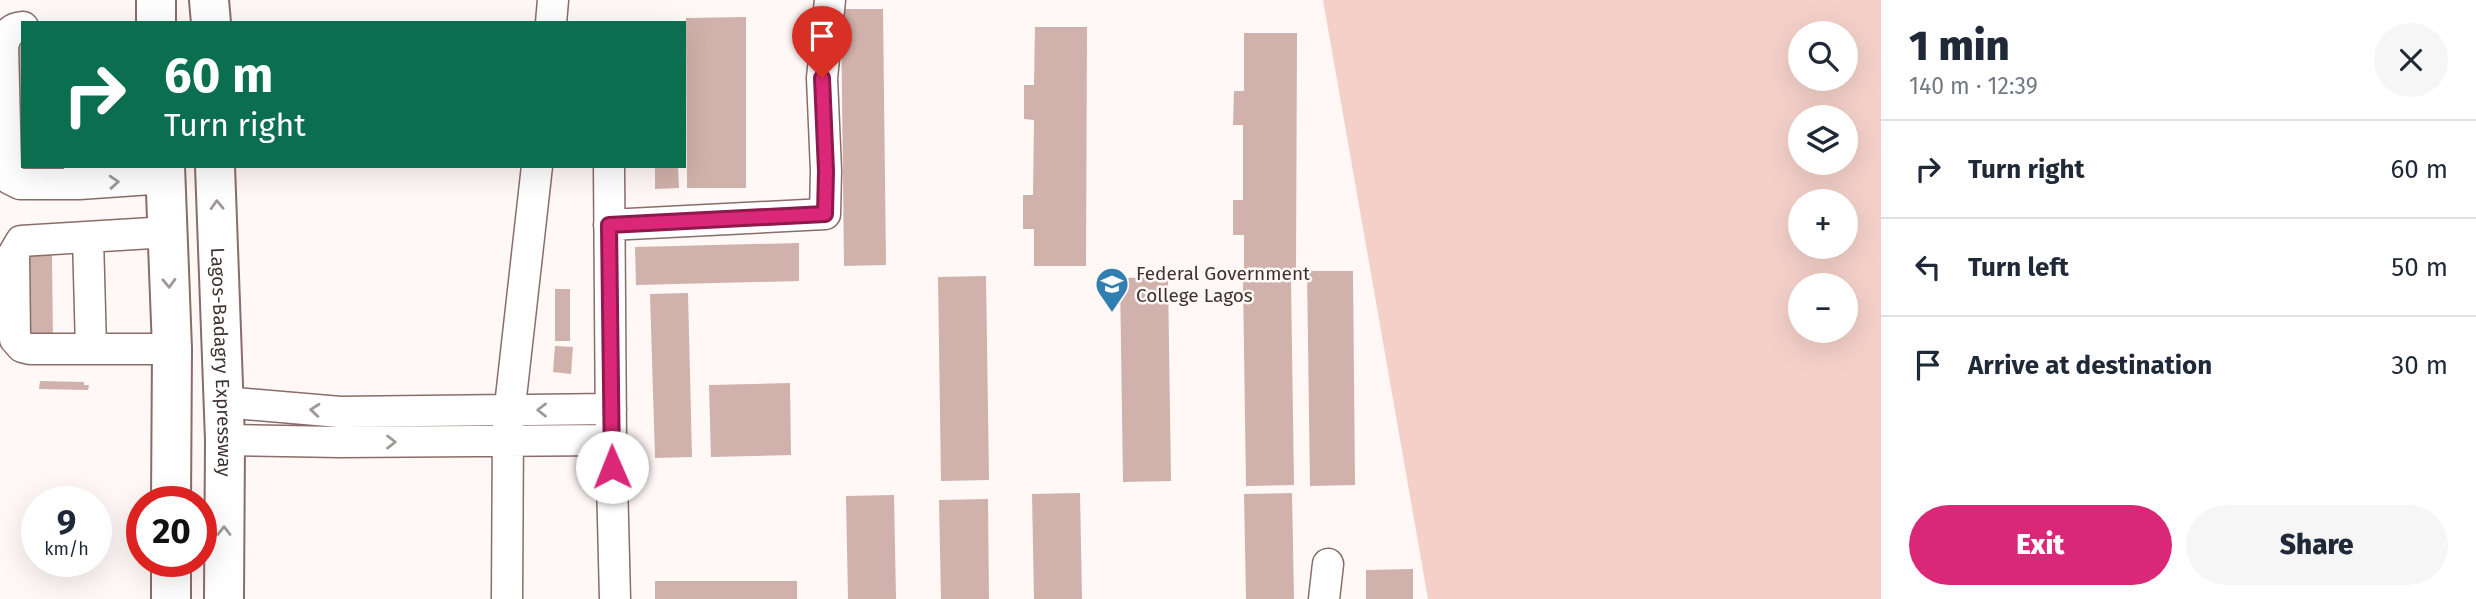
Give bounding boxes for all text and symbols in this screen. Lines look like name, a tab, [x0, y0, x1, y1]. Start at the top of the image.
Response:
pin	[792, 6, 852, 78]
icon: arrive	[803, 17, 841, 55]
map controls	[1788, 21, 1858, 343]
button: search	[1788, 21, 1858, 91]
text: 1 min	[1909, 21, 2010, 71]
button: close	[2374, 23, 2448, 97]
text: 60 m	[164, 46, 273, 105]
icon: right	[49, 49, 140, 140]
text: 140 m · 12:39	[1909, 72, 2038, 100]
button: layers	[1788, 105, 1858, 175]
text: Turn right	[164, 106, 306, 144]
icon: right	[1909, 150, 1947, 188]
text: Turn right	[1968, 154, 2085, 185]
text: 60 m	[2390, 154, 2448, 185]
one-way arrow	[108, 175, 119, 190]
button: +	[1788, 189, 1858, 259]
one-way arrow	[209, 200, 224, 211]
street label: Lagos-Badagry Expressway	[206, 247, 236, 477]
icon: left	[1909, 248, 1947, 286]
text: Turn left	[1968, 252, 2069, 283]
text: 50 m	[2391, 252, 2448, 283]
place label: Federal Government College Lagos	[1136, 262, 1310, 307]
school or university icon: Federal Government College Lagos	[1093, 265, 1131, 314]
button: −	[1788, 273, 1858, 343]
one-way arrow	[162, 278, 177, 289]
icon: arrive	[1909, 346, 1947, 384]
text: Arrive at destination	[1968, 350, 2212, 381]
text: 30 m	[2391, 350, 2448, 381]
one-way arrow	[309, 402, 321, 417]
one-way arrow	[537, 402, 548, 417]
position arrow	[575, 430, 649, 504]
one-way arrow	[386, 434, 397, 450]
speed limit sign: 20	[126, 486, 217, 577]
text: 9	[57, 501, 76, 543]
button: Exit	[1909, 505, 2172, 585]
button: Share	[2186, 505, 2448, 585]
one-way arrow	[216, 525, 232, 536]
text: km/h	[44, 538, 89, 560]

